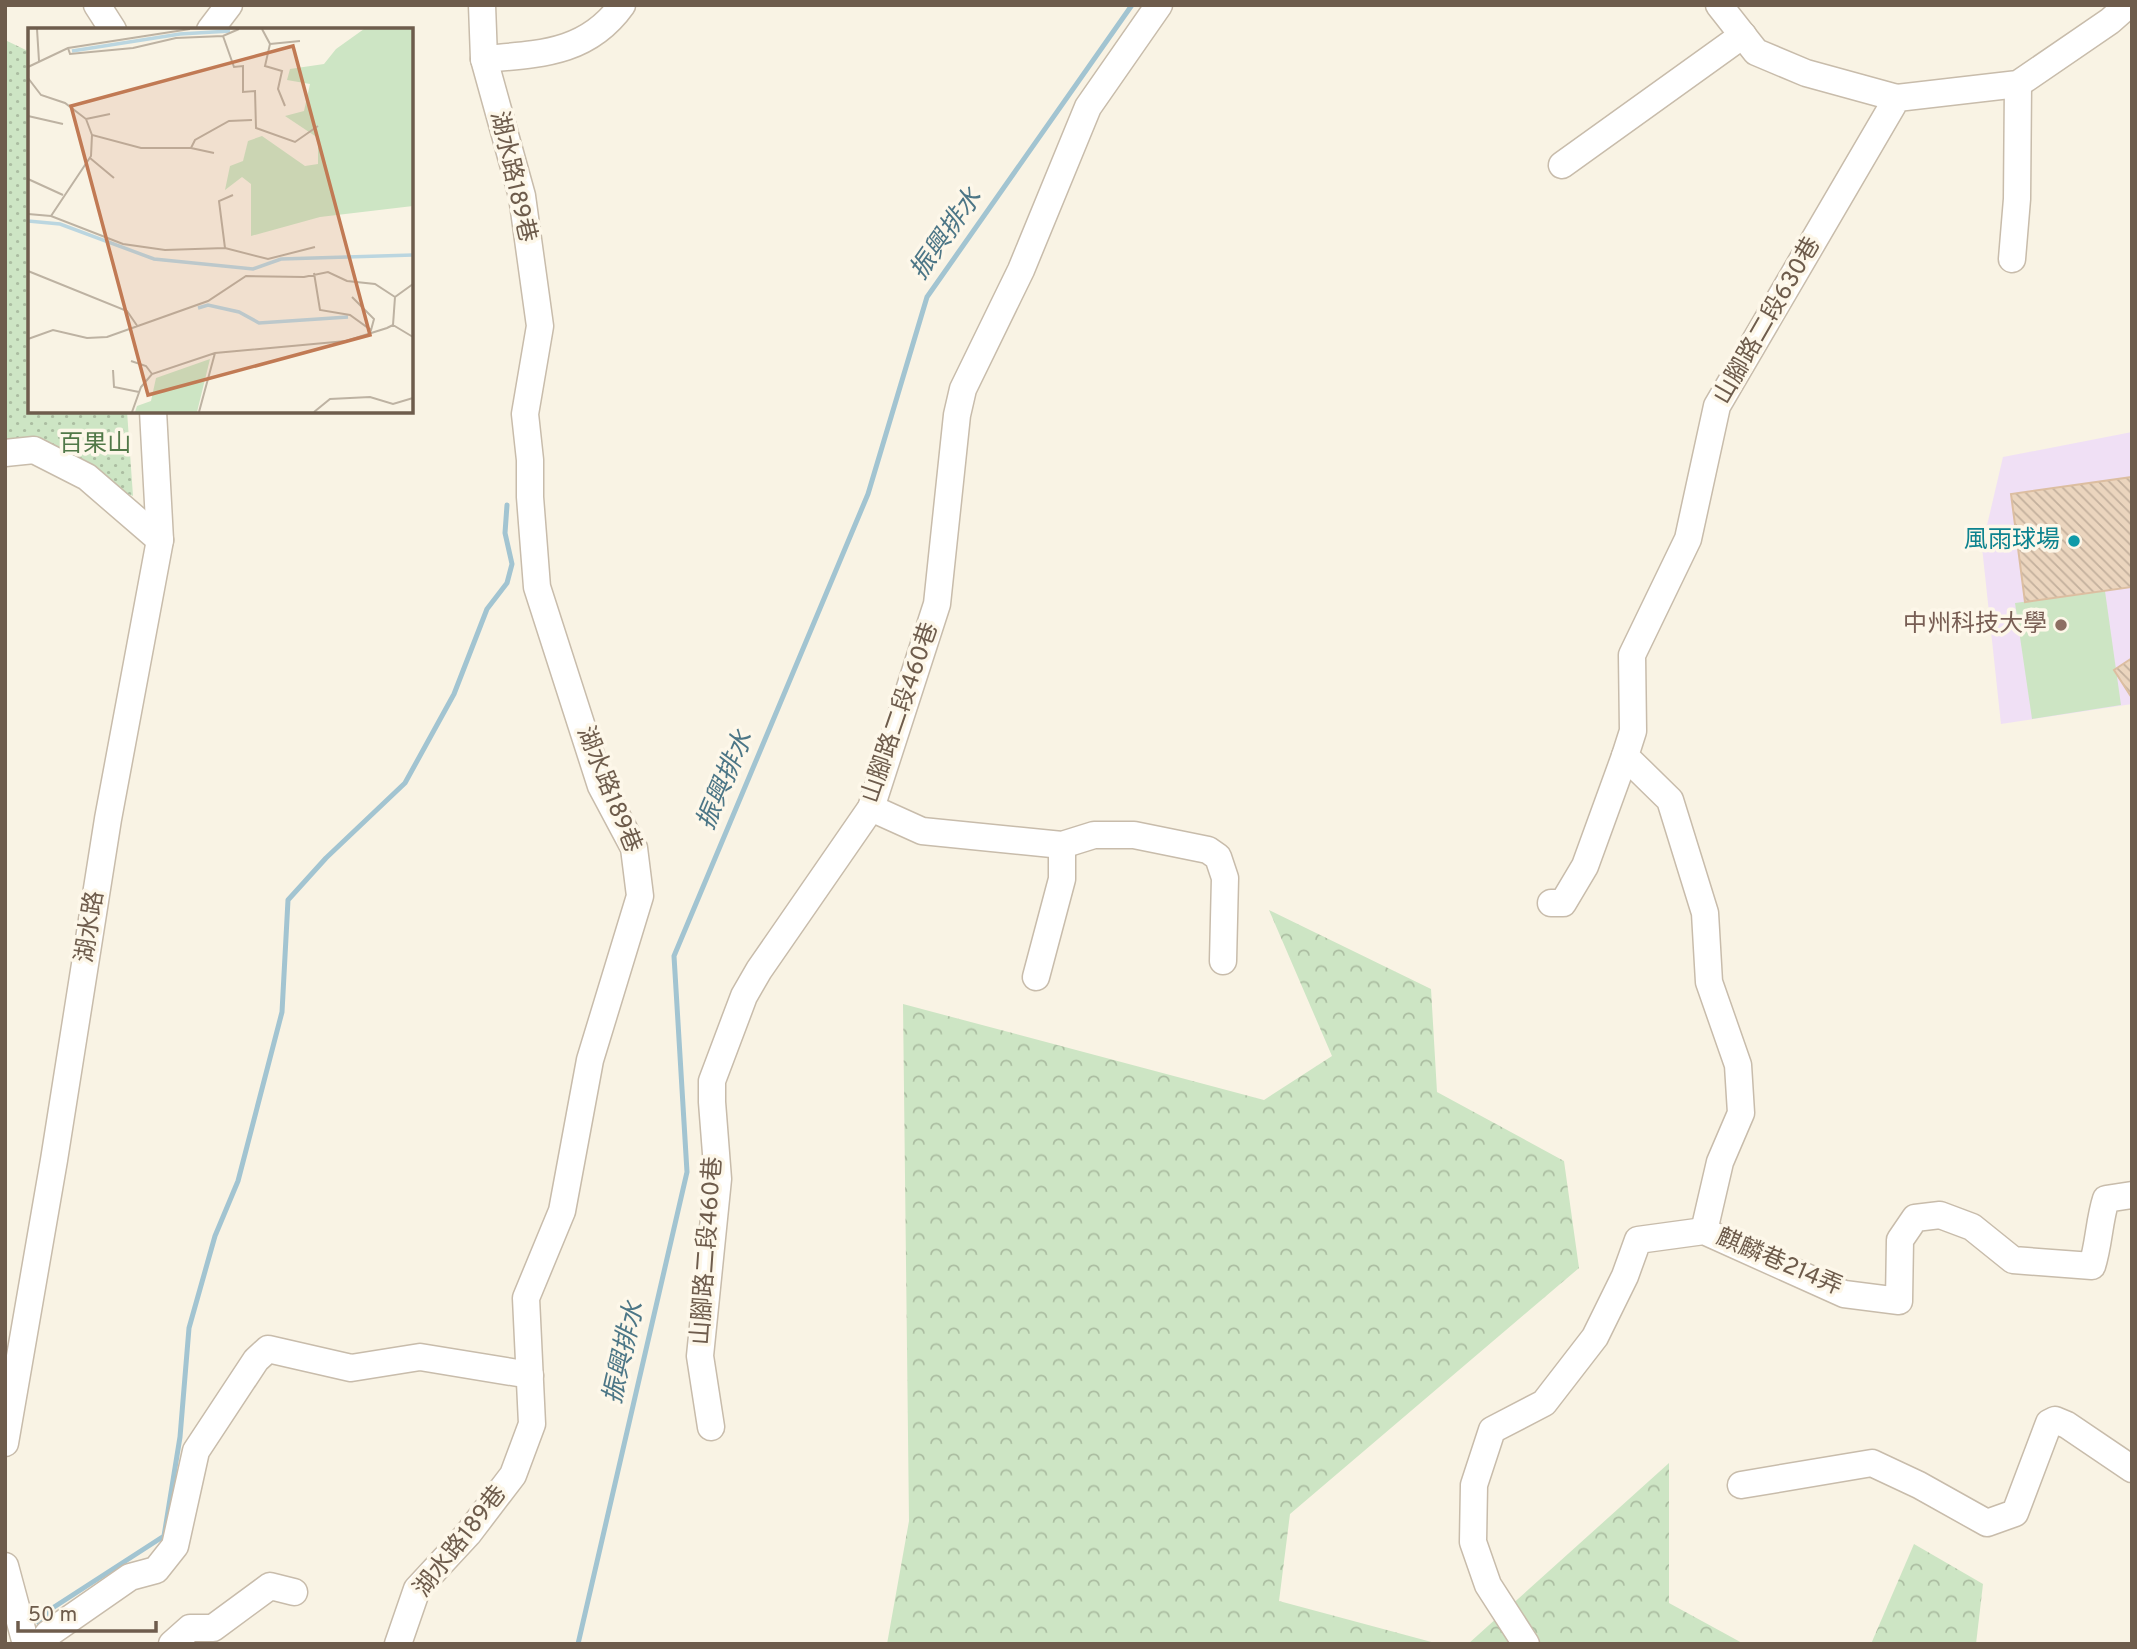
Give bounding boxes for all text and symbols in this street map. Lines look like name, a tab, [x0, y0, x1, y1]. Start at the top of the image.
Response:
inset map	[28, 28, 413, 413]
street label: 湖水路189巷	[482, 109, 542, 245]
water label: 振興排水	[904, 182, 991, 287]
street label: 山腳路二段630巷	[1708, 232, 1828, 410]
park label: 百果山	[59, 430, 131, 460]
place label: 風雨球場	[1964, 526, 2060, 556]
marker: 風雨球場	[2066, 533, 2082, 549]
place label: 中州科技大學	[1903, 610, 2047, 640]
marker: 中州科技大學	[2053, 617, 2069, 633]
street label: 山腳路二段460巷	[856, 619, 946, 807]
street label: 湖水路189巷	[569, 723, 647, 857]
water label: 振興排水	[690, 726, 762, 835]
street label: 湖水路	[71, 889, 111, 965]
street label: 山腳路二段460巷	[686, 1156, 730, 1346]
street label: 麒麟巷214弄	[1711, 1223, 1847, 1303]
water label: 振興排水	[597, 1298, 653, 1407]
street label: 湖水路189巷	[408, 1480, 514, 1604]
scale bar	[18, 1590, 156, 1634]
text: 50 m	[28, 1602, 77, 1629]

